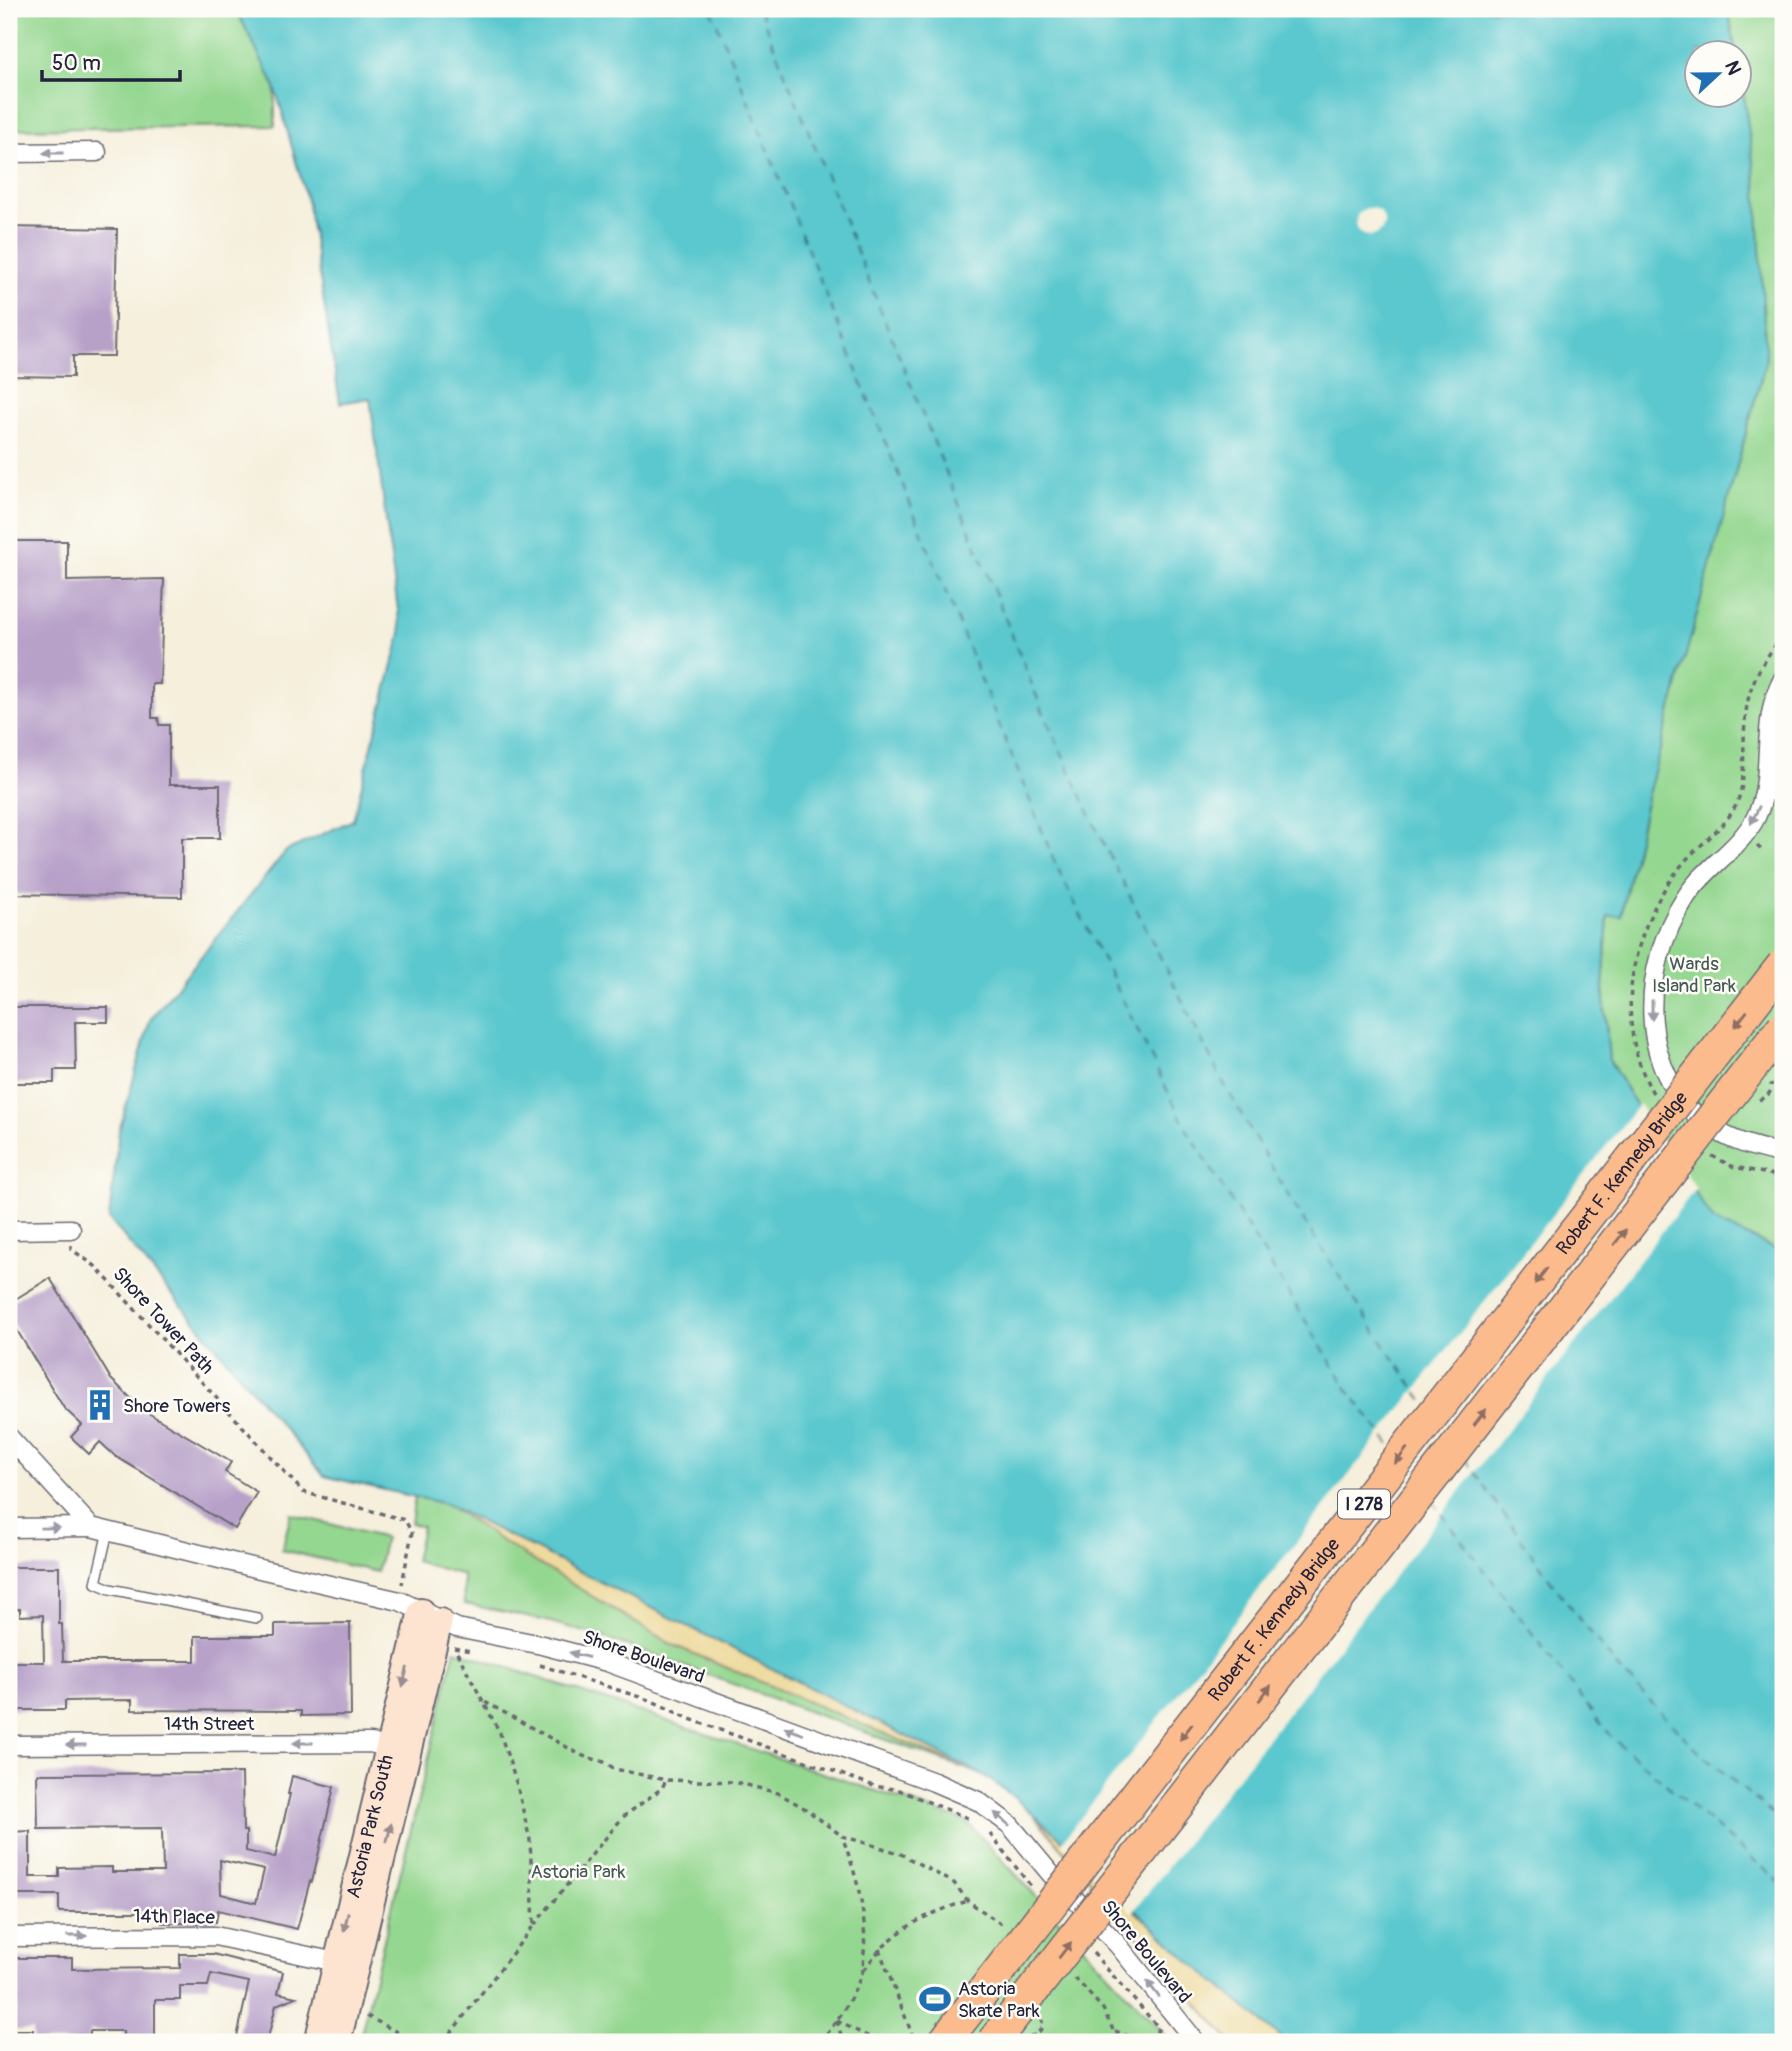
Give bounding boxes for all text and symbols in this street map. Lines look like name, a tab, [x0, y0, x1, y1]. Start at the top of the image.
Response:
scale bar	[42, 38, 180, 82]
north arrow	[1684, 38, 1754, 108]
text: 50 m	[52, 50, 101, 77]
text: N	[1719, 58, 1746, 79]
one-way arrow	[42, 147, 64, 159]
one-way arrow	[1750, 805, 1761, 825]
park label: Wards Island Park	[1652, 952, 1736, 998]
one-way arrow	[1646, 999, 1658, 1021]
one-way arrow	[1734, 1010, 1749, 1028]
street label: Robert F. Kennedy Bridge	[1551, 1086, 1693, 1260]
one-way arrow	[1612, 1229, 1627, 1246]
street label: Shore Tower Path	[108, 1262, 219, 1379]
one-way arrow	[1535, 1267, 1549, 1285]
building icon: Shore Towers	[83, 1388, 117, 1422]
place label: Shore Towers	[123, 1394, 231, 1418]
one-way arrow	[1473, 1408, 1488, 1426]
one-way arrow	[1394, 1446, 1409, 1464]
road number: I 278	[1338, 1490, 1390, 1518]
one-way arrow	[39, 1522, 61, 1534]
street label: Robert F. Kennedy Bridge	[1203, 1533, 1346, 1706]
street label: Shore Boulevard	[579, 1625, 708, 1689]
one-way arrow	[568, 1649, 590, 1660]
one-way arrow	[399, 1667, 410, 1689]
one-way arrow	[1258, 1684, 1272, 1702]
street label: 14th Street	[164, 1712, 255, 1736]
one-way arrow	[1179, 1722, 1194, 1740]
one-way arrow	[783, 1725, 804, 1736]
one-way arrow	[292, 1737, 314, 1749]
one-way arrow	[64, 1739, 86, 1751]
street label: Astoria Park South	[341, 1752, 399, 1901]
one-way arrow	[994, 1812, 1011, 1827]
one-way arrow	[384, 1822, 395, 1844]
park label: Astoria Park	[530, 1860, 626, 1884]
street label: Shore Boulevard	[1096, 1895, 1196, 2008]
street label: 14th Place	[133, 1904, 216, 1930]
one-way arrow	[340, 1911, 351, 1933]
one-way arrow	[66, 1931, 88, 1942]
one-way arrow	[1058, 1941, 1073, 1959]
place label: Astoria Skate Park	[958, 1977, 1040, 2023]
one-way arrow	[1146, 1980, 1160, 1998]
sports icon: Astoria Skate Park	[918, 1982, 952, 2016]

